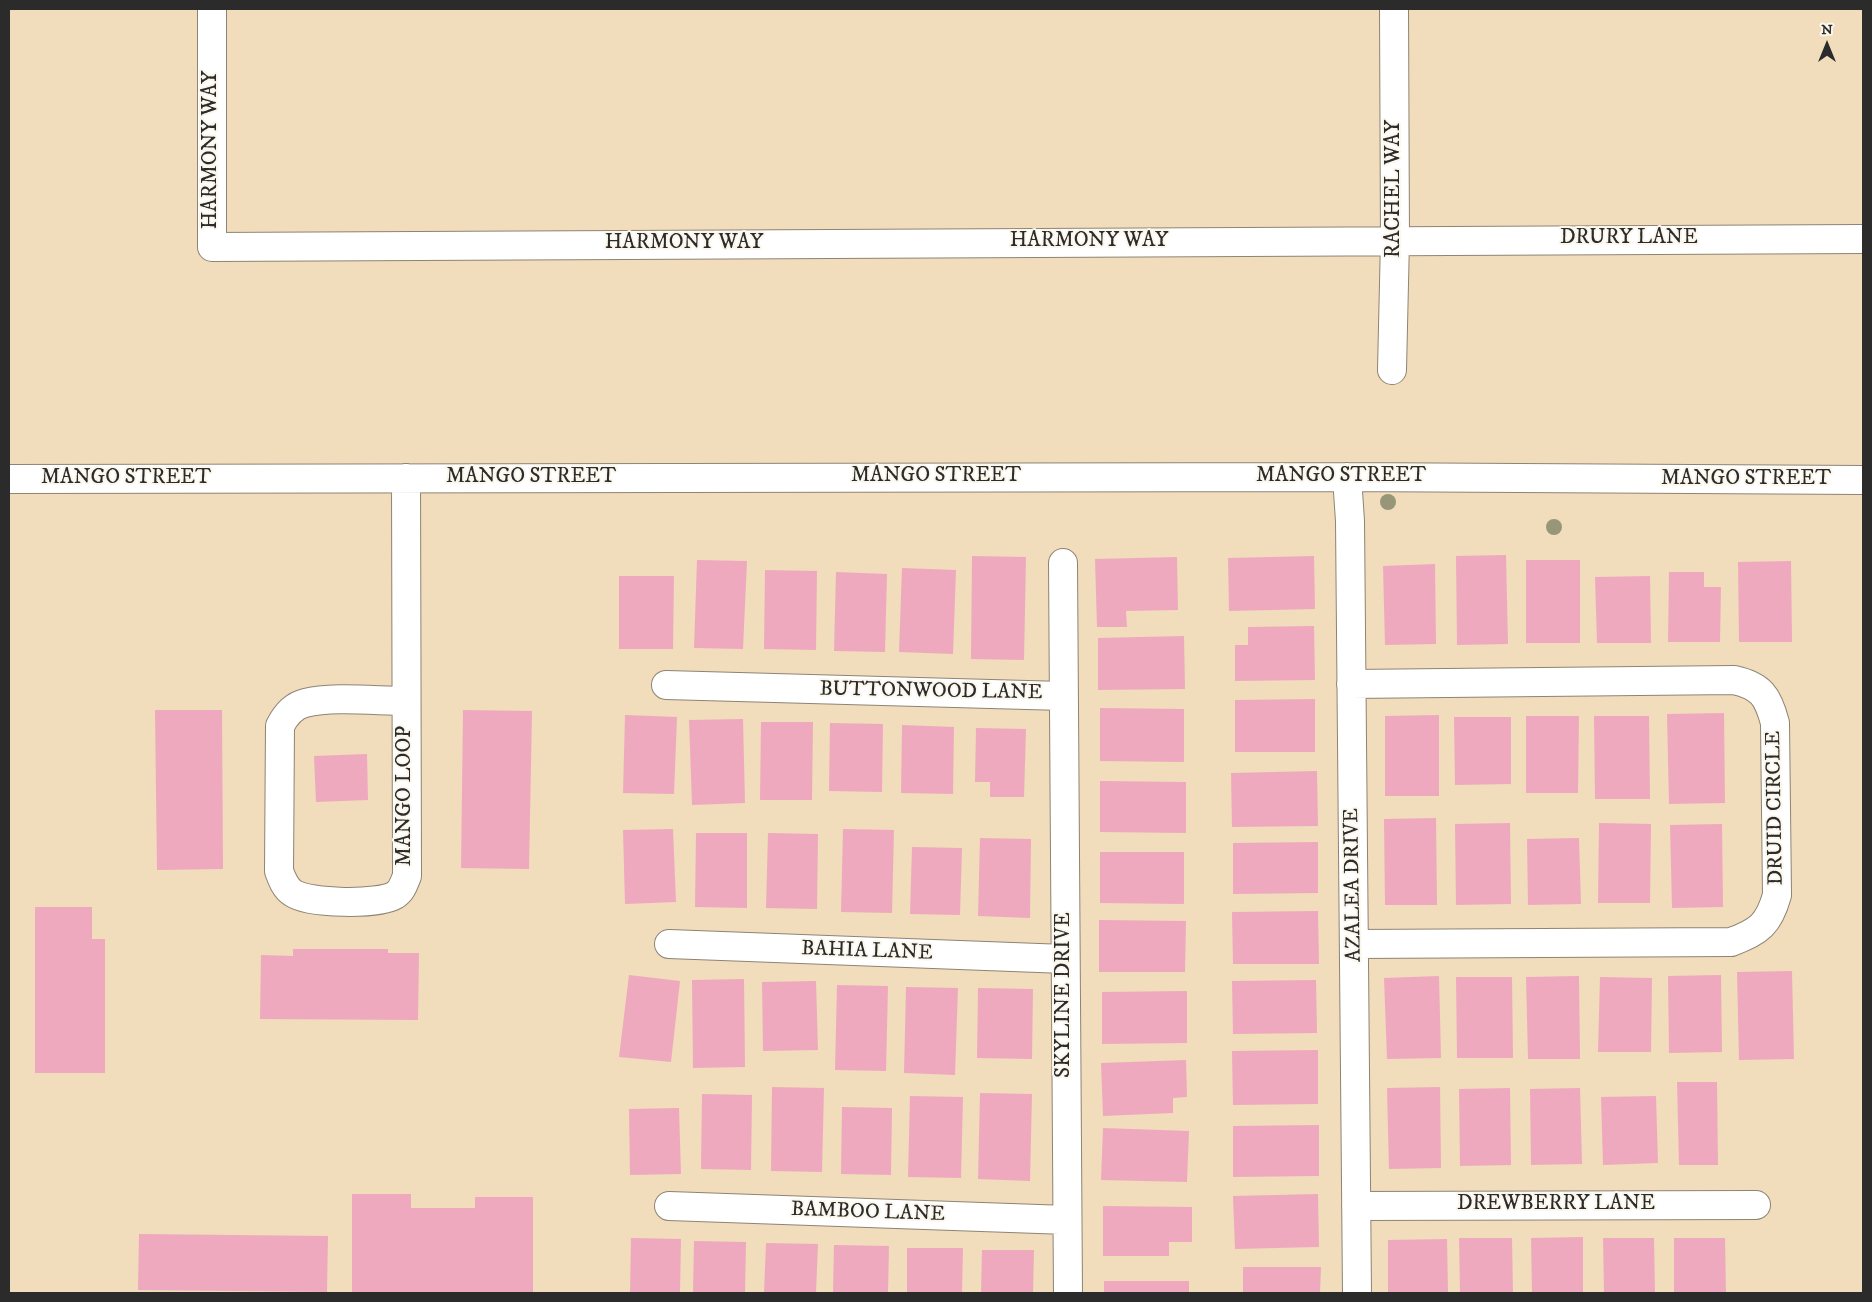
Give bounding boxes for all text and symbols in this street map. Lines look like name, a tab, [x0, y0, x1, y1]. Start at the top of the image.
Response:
north arrow	[1802, 20, 1852, 70]
text: N	[1821, 21, 1833, 39]
street label: HARMONY WAY	[199, 71, 225, 229]
street label: RACHEL WAY	[1382, 120, 1408, 258]
street label: DRURY LANE	[1560, 226, 1698, 252]
street label: HARMONY WAY	[1010, 229, 1168, 255]
street label: HARMONY WAY	[605, 231, 763, 257]
street label: MANGO STREET	[851, 464, 1021, 490]
street label: MANGO STREET	[1256, 464, 1426, 490]
street label: MANGO STREET	[446, 465, 616, 491]
street label: MANGO STREET	[41, 466, 211, 492]
street label: MANGO STREET	[1661, 467, 1831, 493]
street label: BUTTONWOOD LANE	[819, 677, 1043, 707]
street label: MANGO LOOP	[393, 726, 419, 866]
street label: DRUID CIRCLE	[1762, 731, 1790, 885]
street label: AZALEA DRIVE	[1340, 808, 1368, 962]
street label: SKYLINE DRIVE	[1052, 912, 1078, 1078]
street label: BAHIA LANE	[801, 937, 933, 967]
street label: DREWBERRY LANE	[1457, 1192, 1655, 1218]
street label: BAMBOO LANE	[790, 1198, 946, 1228]

